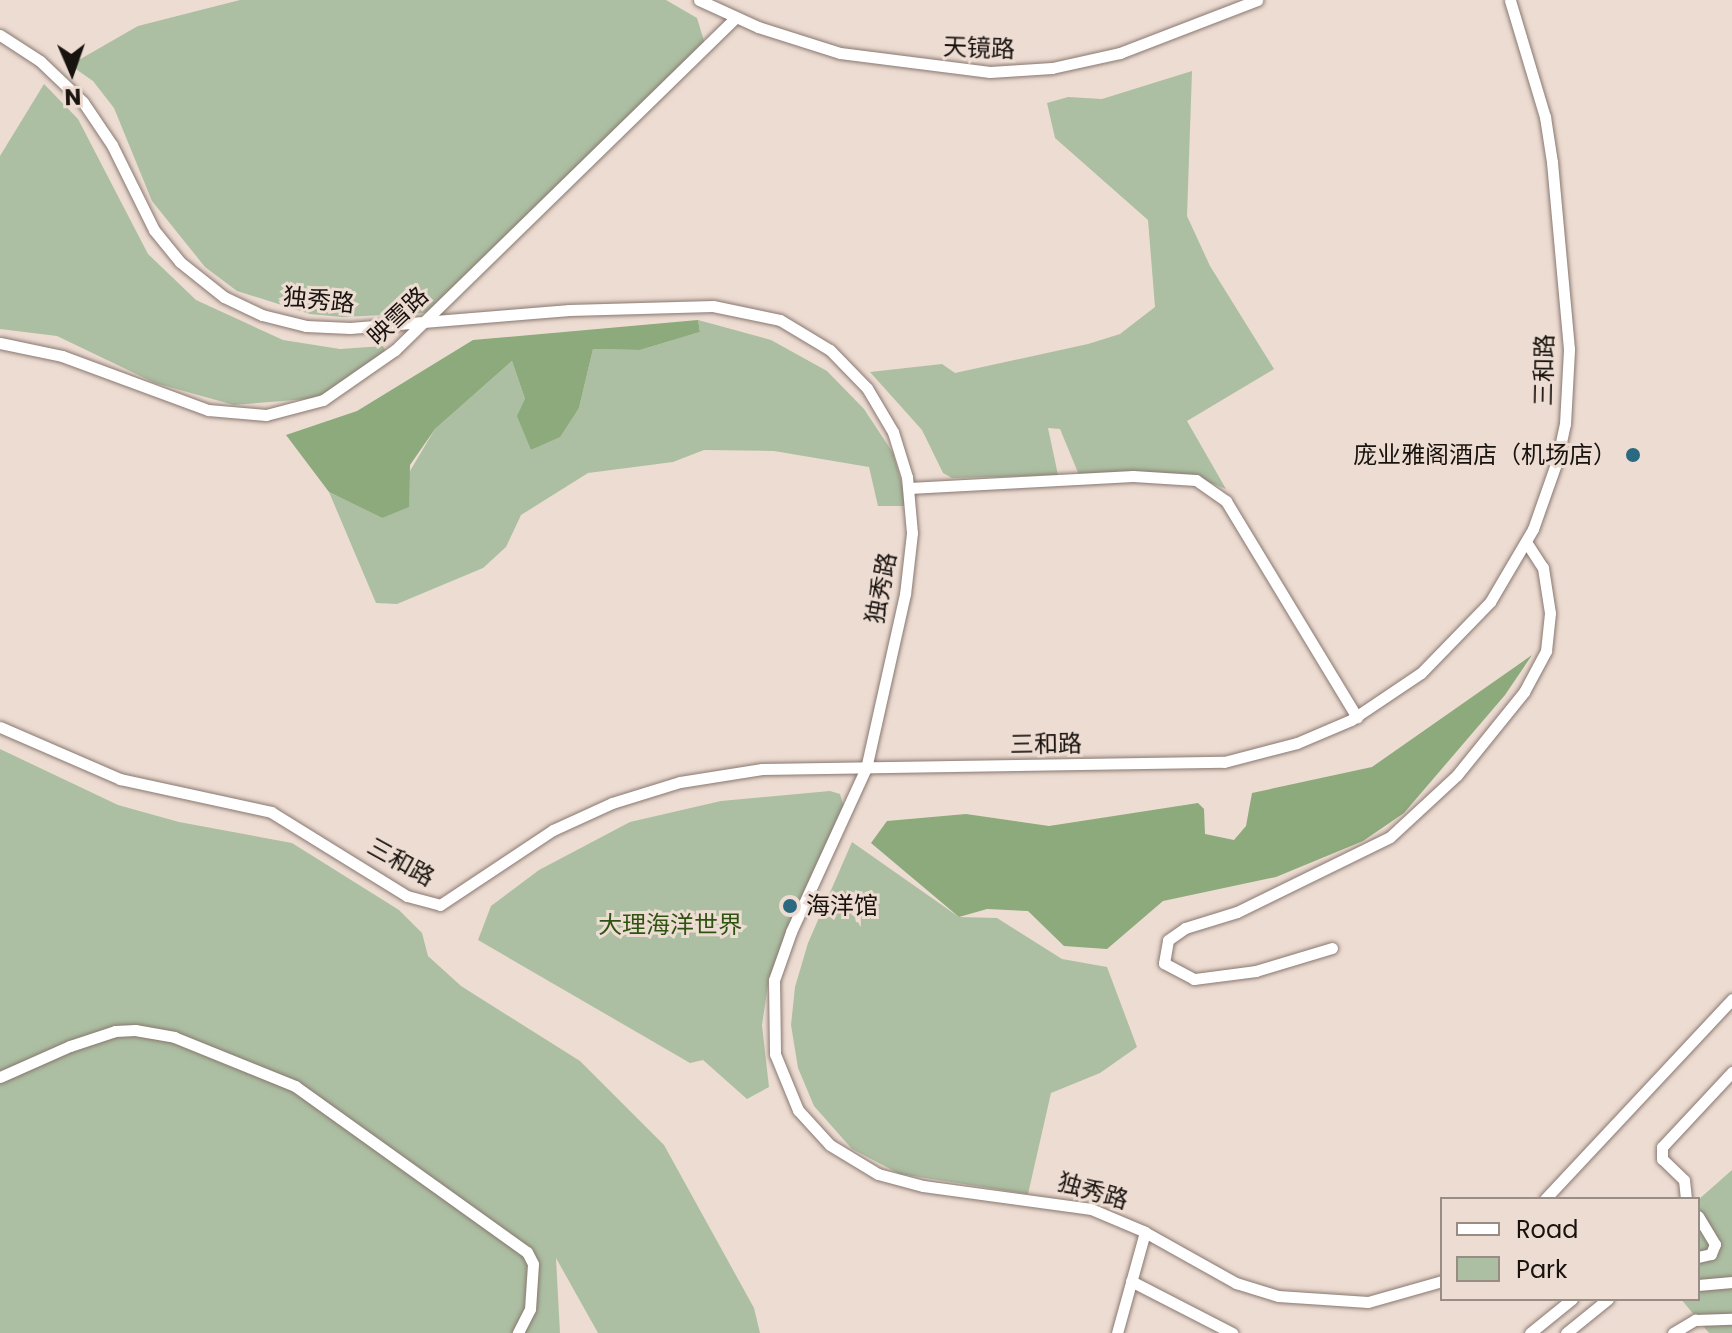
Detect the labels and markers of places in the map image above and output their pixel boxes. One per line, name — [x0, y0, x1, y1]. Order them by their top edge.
place label: 庞业雅阁酒店（机场店） — [1353, 441, 1617, 469]
marker: 庞业雅阁酒店（机场店） — [1624, 446, 1642, 464]
place label: 海洋馆 — [806, 892, 878, 920]
marker: 海洋馆 — [781, 897, 799, 915]

